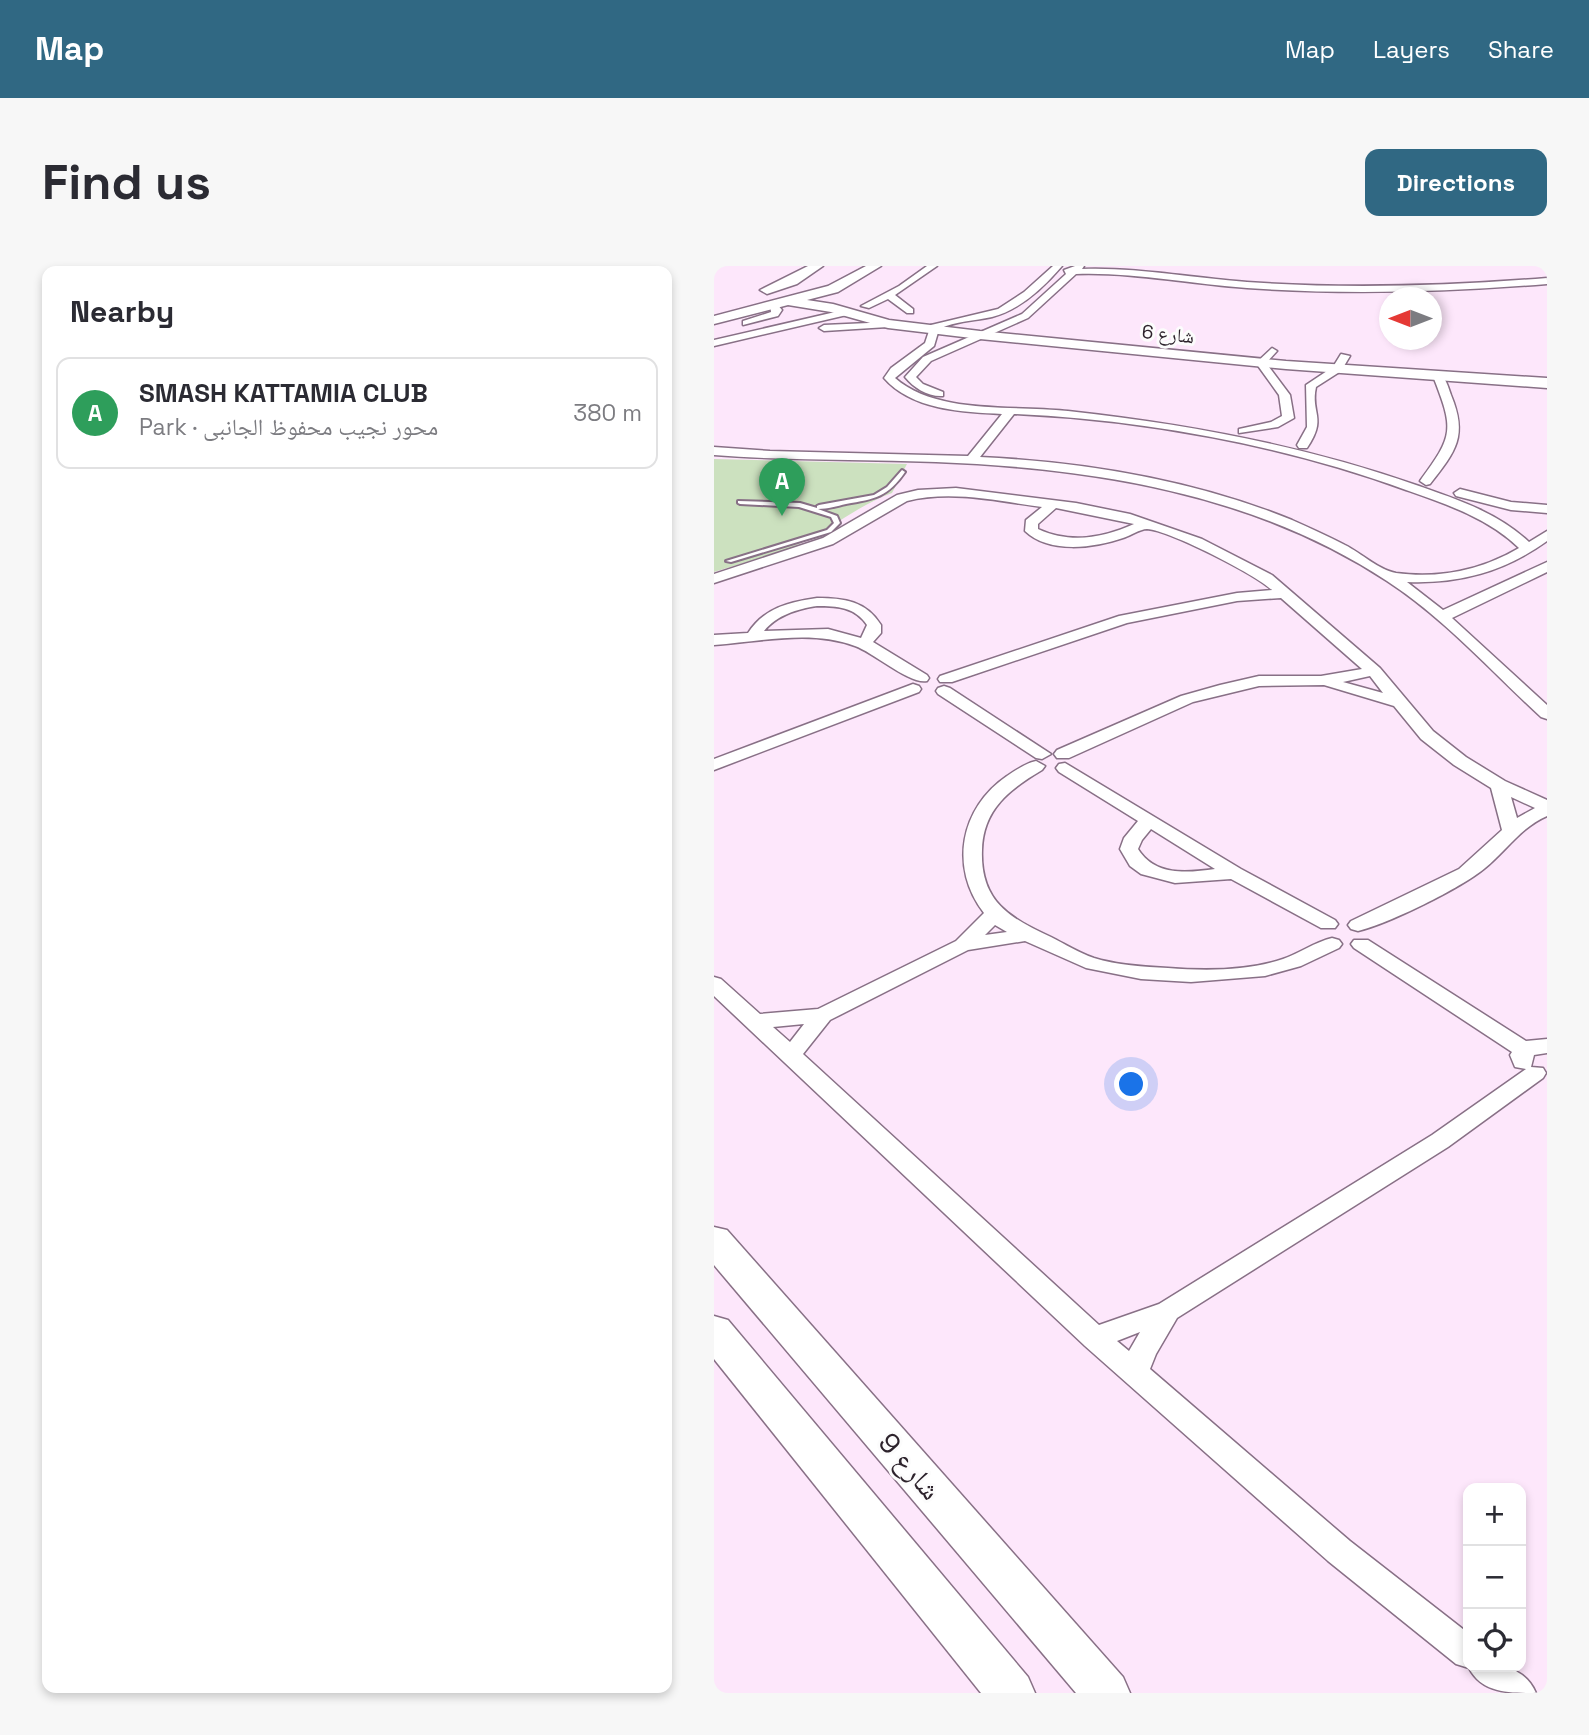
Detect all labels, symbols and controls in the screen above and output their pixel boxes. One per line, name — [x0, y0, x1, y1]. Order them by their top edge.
text: Map — [35, 28, 104, 70]
text: Map — [1285, 34, 1335, 65]
text: Layers — [1373, 34, 1450, 65]
text: Share — [1488, 34, 1554, 65]
button: Directions — [1365, 149, 1547, 216]
text: Find us — [42, 151, 211, 213]
north arrow — [1379, 287, 1442, 350]
text: Nearby — [70, 292, 174, 331]
street label: شارع 6 — [1141, 319, 1195, 349]
text: SMASH KATTAMIA CLUB — [139, 376, 428, 410]
text: A — [88, 398, 102, 428]
text: 380 m — [573, 398, 642, 428]
text: Park · محور نجيب محفوظ الجانبى — [139, 412, 438, 442]
pin: A — [759, 458, 805, 516]
your location — [1114, 1067, 1148, 1101]
street label: شارع 9 — [871, 1425, 949, 1507]
map controls — [1463, 1483, 1526, 1672]
button: + — [1463, 1483, 1526, 1546]
button: − — [1463, 1546, 1526, 1609]
button: locate — [1463, 1609, 1526, 1672]

